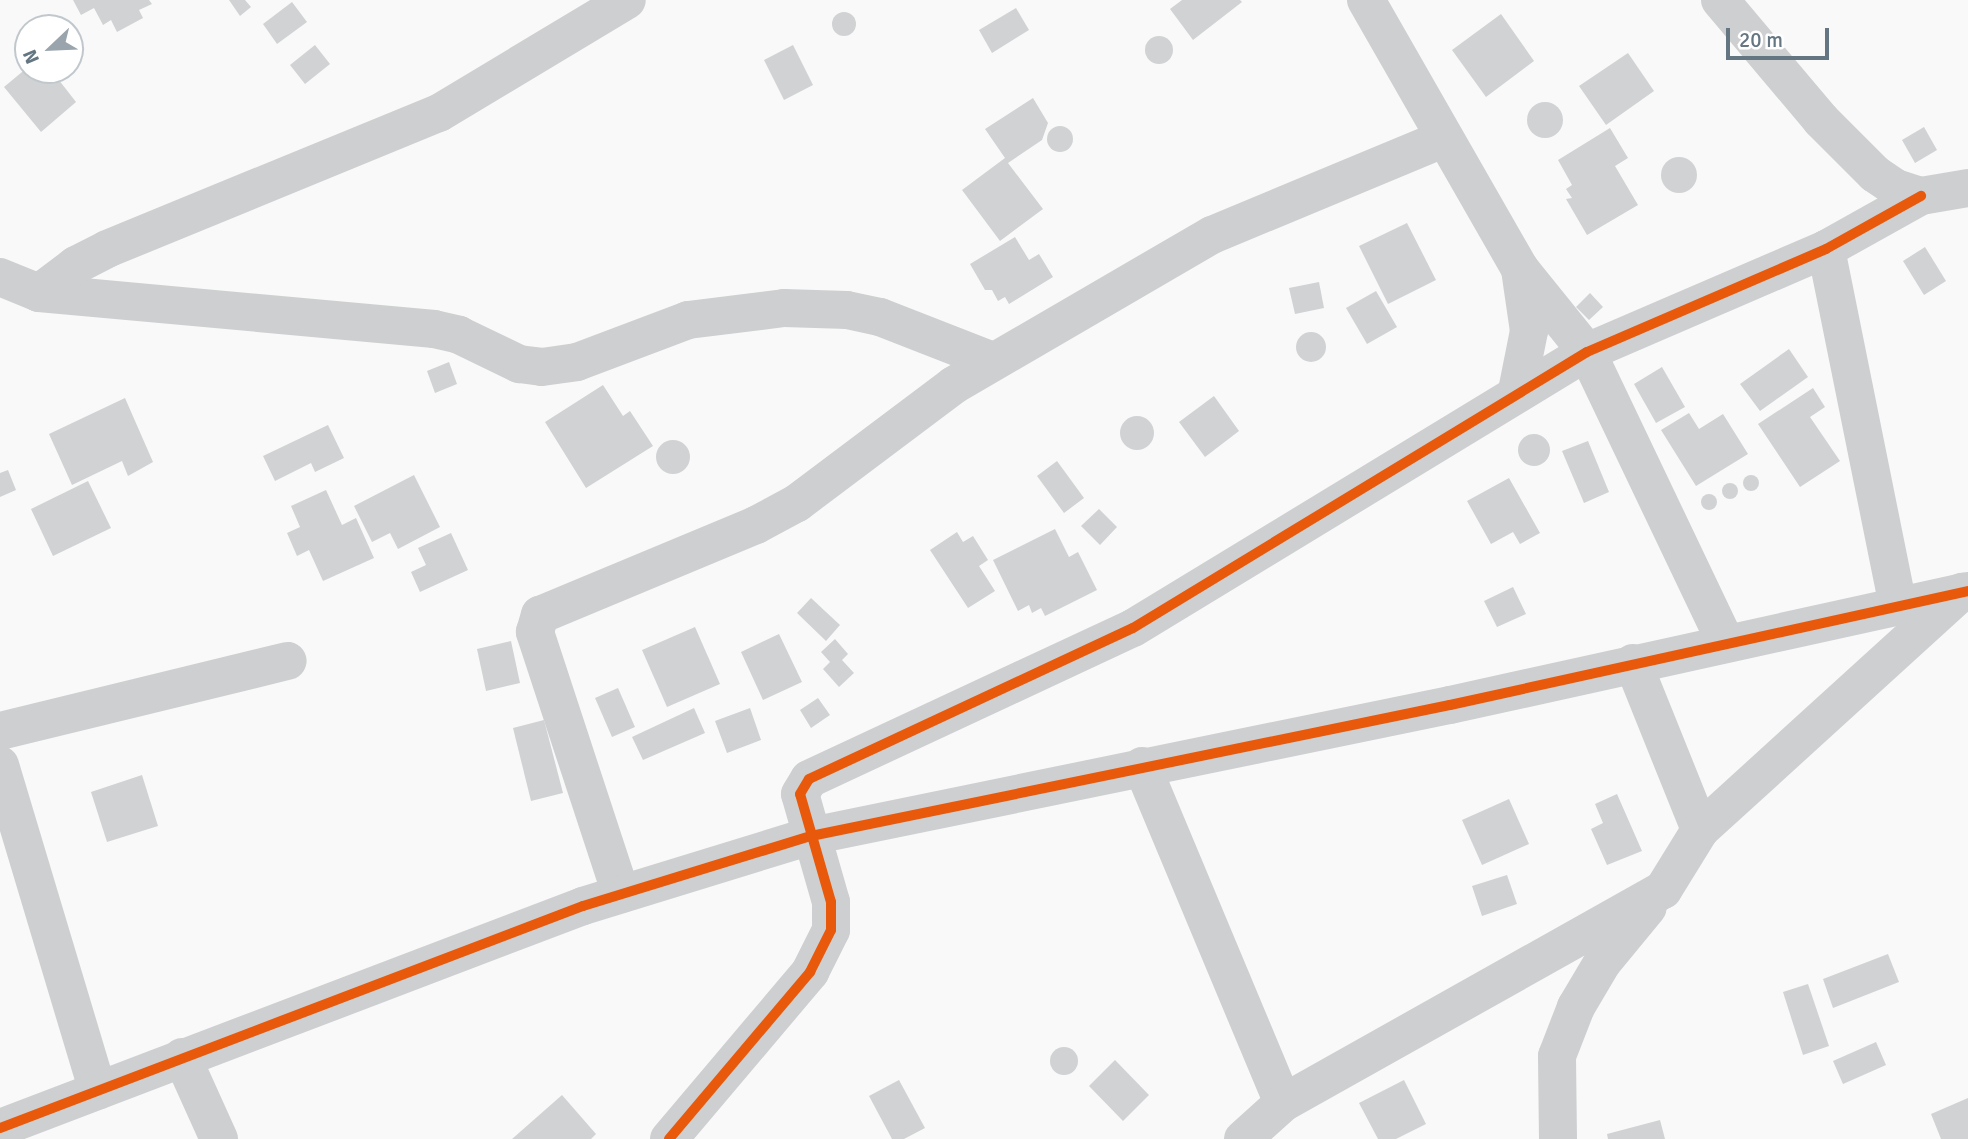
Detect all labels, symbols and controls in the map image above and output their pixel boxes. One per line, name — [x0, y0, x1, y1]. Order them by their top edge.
north arrow — [14, 14, 84, 84]
scale bar — [1730, 14, 1833, 58]
text: 20 m — [1739, 27, 1783, 53]
text: N — [18, 46, 45, 67]

